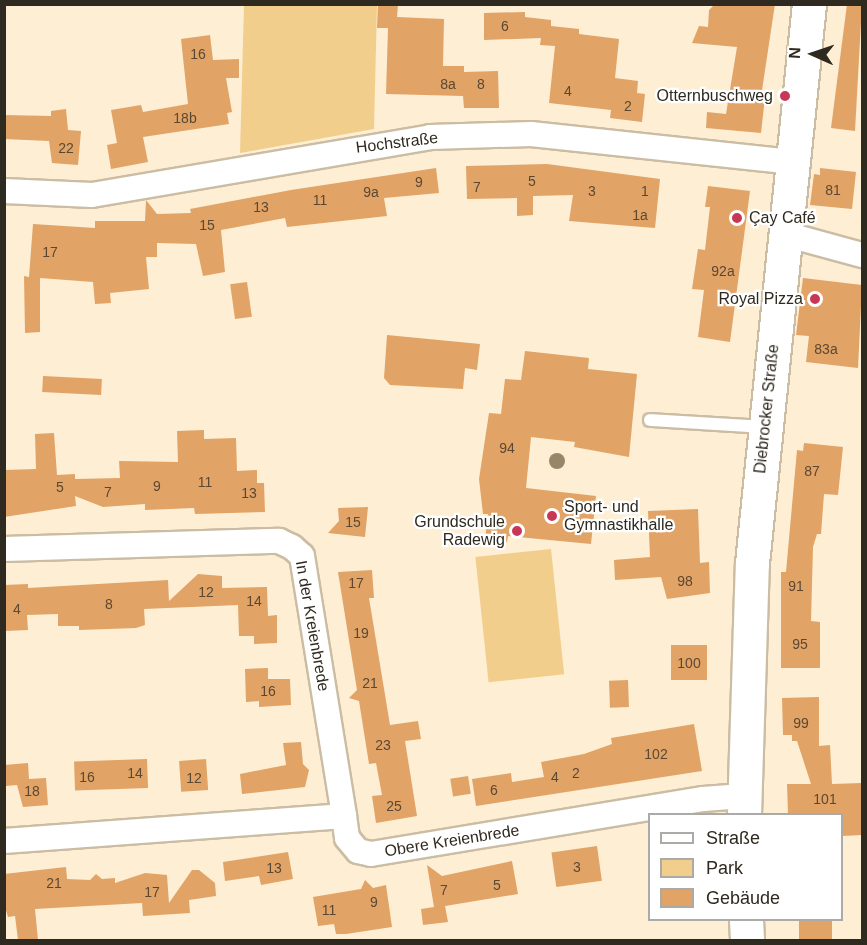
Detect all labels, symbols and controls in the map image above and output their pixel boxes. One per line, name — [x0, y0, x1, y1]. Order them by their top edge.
house number: 6 — [501, 18, 509, 34]
north arrow — [783, 24, 843, 84]
house number: 16 — [190, 46, 206, 62]
text: N — [786, 47, 803, 59]
house number: 8a — [440, 76, 456, 92]
house number: 8 — [477, 76, 485, 92]
house number: 4 — [564, 83, 572, 99]
place label: Otternbuschweg — [656, 86, 773, 106]
marker: Otternbuschweg — [778, 89, 792, 103]
house number: 2 — [624, 98, 632, 114]
house number: 18b — [173, 110, 197, 126]
street label: Hochstraße — [355, 128, 439, 158]
house number: 22 — [58, 140, 74, 156]
house number: 5 — [528, 173, 536, 189]
house number: 9 — [415, 174, 423, 190]
house number: 7 — [473, 179, 481, 195]
house number: 81 — [825, 182, 841, 198]
house number: 3 — [588, 183, 596, 199]
house number: 1 — [641, 183, 649, 199]
house number: 9a — [363, 184, 379, 200]
house number: 11 — [313, 192, 327, 208]
house number: 13 — [253, 199, 269, 215]
house number: 1a — [632, 207, 648, 223]
place label: Çay Café — [749, 208, 816, 228]
marker: Çay Café — [730, 211, 744, 225]
house number: 15 — [199, 217, 215, 233]
house number: 17 — [42, 244, 58, 260]
house number: 92a — [711, 263, 735, 279]
place label: Royal Pizza — [719, 289, 803, 309]
marker: Royal Pizza — [808, 292, 822, 306]
house number: 83a — [814, 341, 838, 357]
street label: Diebrocker Straße — [751, 343, 783, 475]
house number: 94 — [499, 440, 515, 456]
house number: 87 — [804, 463, 820, 479]
house number: 11 — [198, 474, 212, 490]
house number: 9 — [153, 478, 161, 494]
house number: 5 — [56, 479, 64, 495]
house number: 7 — [104, 484, 112, 500]
house number: 13 — [241, 485, 257, 501]
place label: Sport- und Gymnastikhalle — [564, 497, 673, 535]
marker: Sport- und Gymnastikhalle — [545, 509, 559, 523]
place label: Grundschule Radewig — [414, 512, 505, 550]
house number: 15 — [345, 514, 361, 530]
marker: Grundschule Radewig — [510, 524, 524, 538]
street label: In der Kreienbrede — [291, 559, 333, 693]
house number: 98 — [677, 573, 693, 589]
house number: 17 — [348, 575, 364, 591]
house number: 91 — [788, 578, 804, 594]
house number: 12 — [198, 584, 214, 600]
house number: 14 — [246, 593, 262, 609]
house number: 8 — [105, 596, 113, 612]
house number: 4 — [13, 601, 21, 617]
house number: 19 — [353, 625, 369, 641]
house number: 95 — [792, 636, 808, 652]
house number: 100 — [677, 655, 701, 671]
house number: 21 — [362, 675, 378, 691]
house number: 16 — [260, 683, 276, 699]
house number: 99 — [793, 715, 809, 731]
house number: 23 — [375, 737, 391, 753]
house number: 102 — [644, 746, 668, 762]
house number: 14 — [127, 765, 143, 781]
house number: 2 — [572, 765, 580, 781]
house number: 16 — [79, 769, 95, 785]
house number: 4 — [551, 769, 559, 785]
house number: 12 — [186, 770, 202, 786]
house number: 6 — [490, 782, 498, 798]
house number: 18 — [24, 783, 40, 799]
house number: 101 — [813, 791, 837, 807]
house number: 25 — [386, 798, 402, 814]
legend — [648, 813, 843, 921]
street label: Obere Kreienbrede — [383, 821, 521, 861]
text: Straße — [706, 828, 760, 848]
text: Park — [706, 858, 743, 878]
house number: 3 — [573, 859, 581, 875]
house number: 13 — [266, 860, 282, 876]
house number: 21 — [46, 875, 62, 891]
house number: 5 — [493, 877, 501, 893]
house number: 7 — [440, 882, 448, 898]
house number: 17 — [144, 884, 160, 900]
text: Gebäude — [706, 888, 780, 908]
house number: 9 — [370, 894, 378, 910]
house number: 11 — [322, 902, 336, 918]

